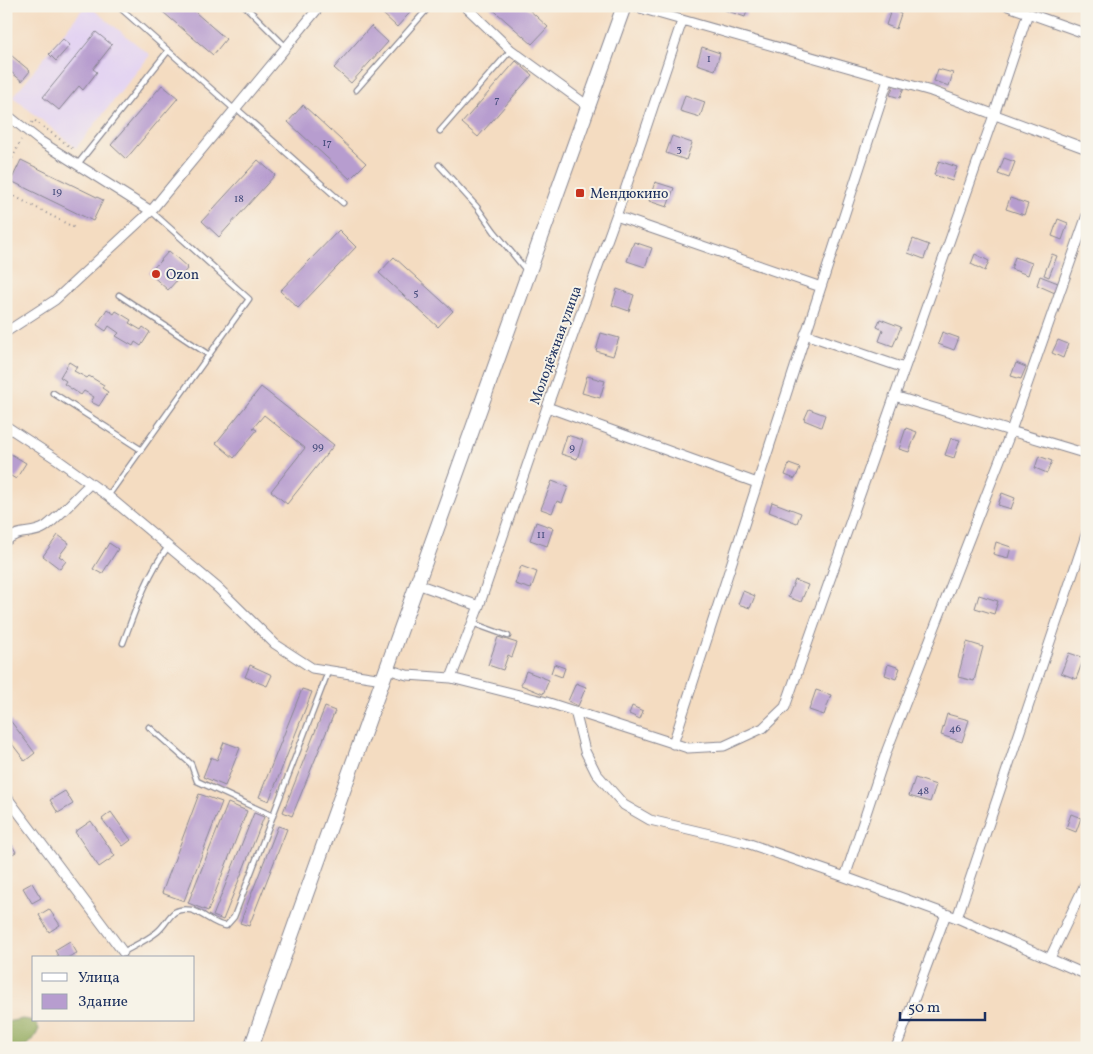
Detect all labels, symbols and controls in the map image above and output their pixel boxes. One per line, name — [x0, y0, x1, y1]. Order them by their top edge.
house number: 1 — [707, 52, 711, 67]
house number: 7 — [494, 93, 500, 108]
house number: 17 — [322, 136, 332, 151]
house number: 3 — [676, 142, 682, 157]
house number: 19 — [52, 185, 62, 200]
place label: Мендюкино — [590, 185, 668, 204]
marker: Мендюкино — [574, 187, 586, 199]
house number: 18 — [234, 192, 244, 207]
place label: Ozon — [166, 266, 199, 285]
marker: Ozon — [150, 268, 162, 280]
street label: Молодёжная улица — [526, 283, 587, 408]
house number: 5 — [413, 286, 419, 301]
house number: 99 — [312, 440, 324, 455]
house number: 9 — [569, 441, 575, 456]
house number: 11 — [537, 528, 545, 543]
house number: 46 — [949, 722, 961, 737]
house number: 48 — [917, 784, 929, 799]
legend — [32, 956, 195, 1022]
text: Улица — [78, 968, 120, 989]
scale bar — [900, 989, 986, 1021]
text: Здание — [78, 992, 128, 1013]
text: 50 m — [908, 998, 940, 1019]

